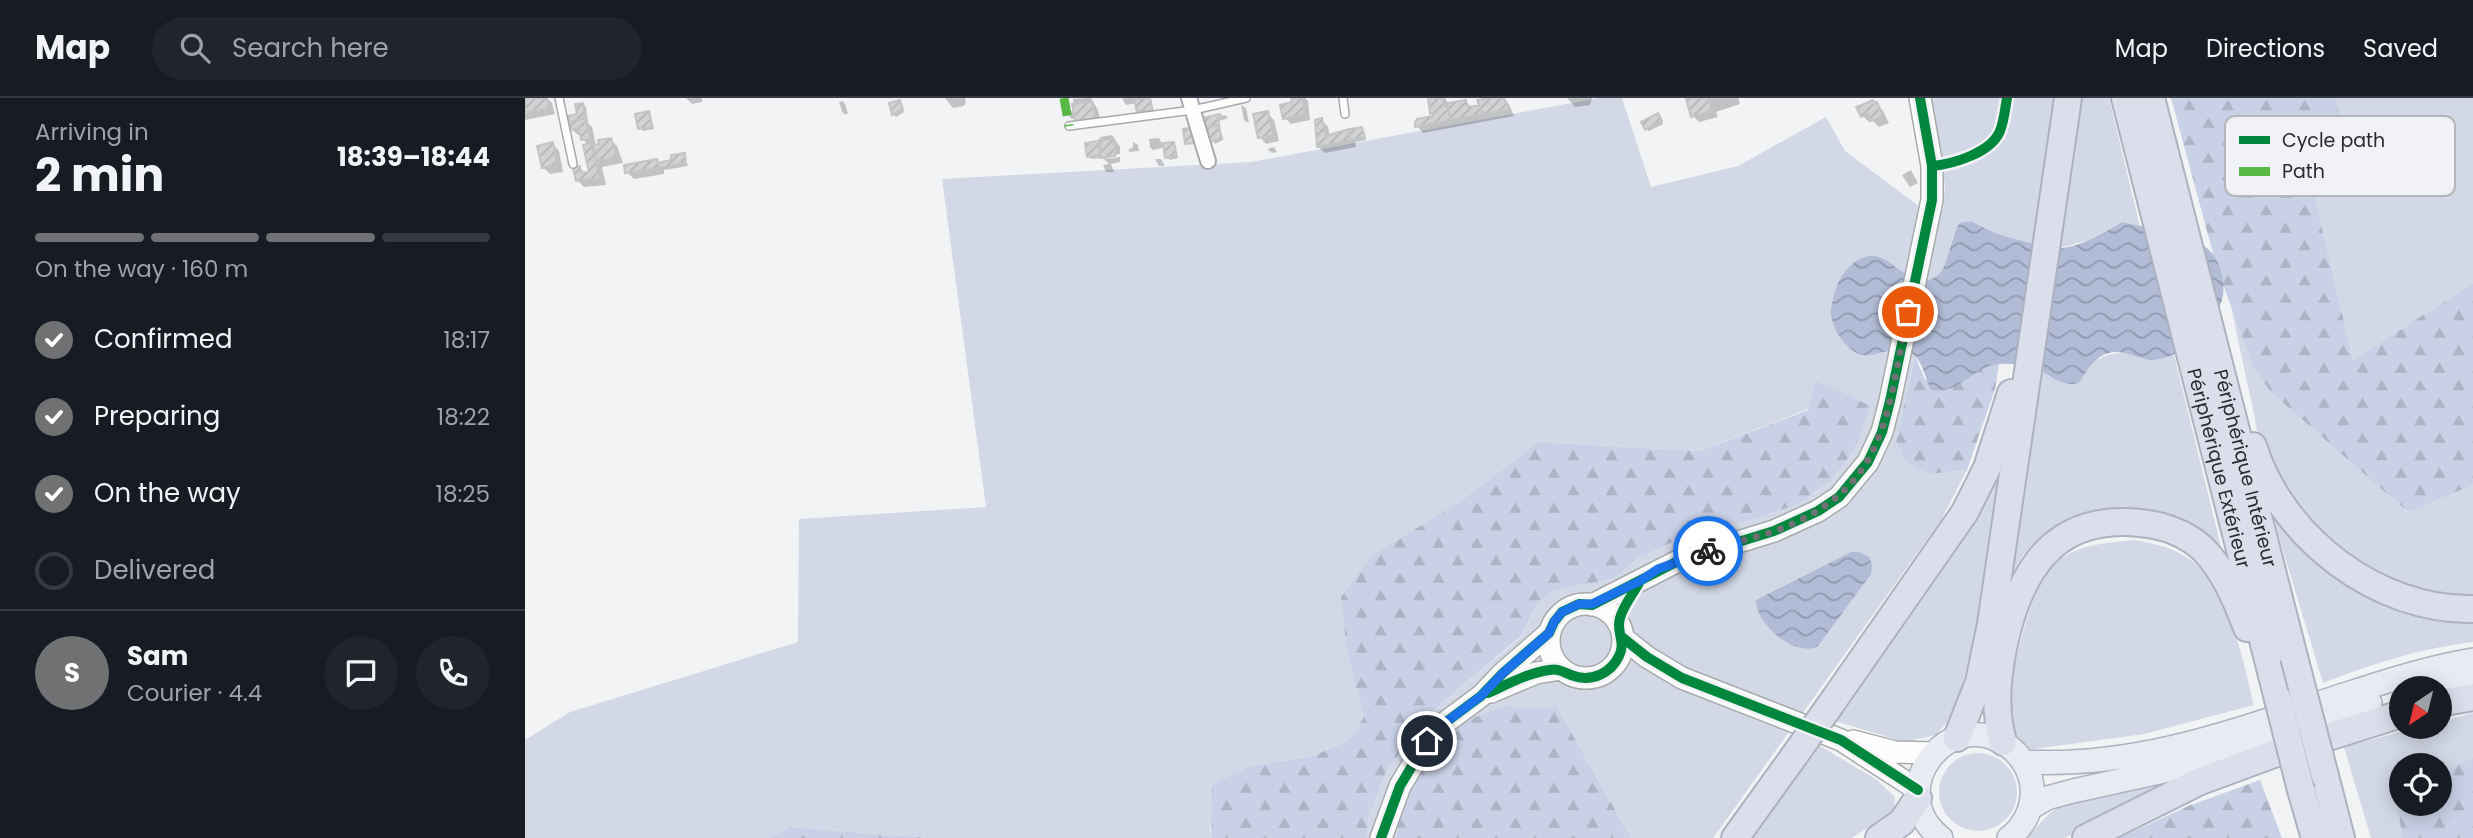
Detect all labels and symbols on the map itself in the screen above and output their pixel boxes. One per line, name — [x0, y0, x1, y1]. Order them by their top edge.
legend — [2225, 116, 2455, 196]
text: Cycle path — [2282, 127, 2385, 154]
text: Path — [2282, 158, 2325, 185]
pin — [1878, 282, 1938, 342]
street label: Périphérique Extérieur — [2180, 365, 2257, 571]
street label: Périphérique Intérieur — [2207, 366, 2283, 570]
courier — [1673, 516, 1743, 586]
north arrow — [2389, 676, 2452, 738]
pin — [1397, 711, 1457, 771]

